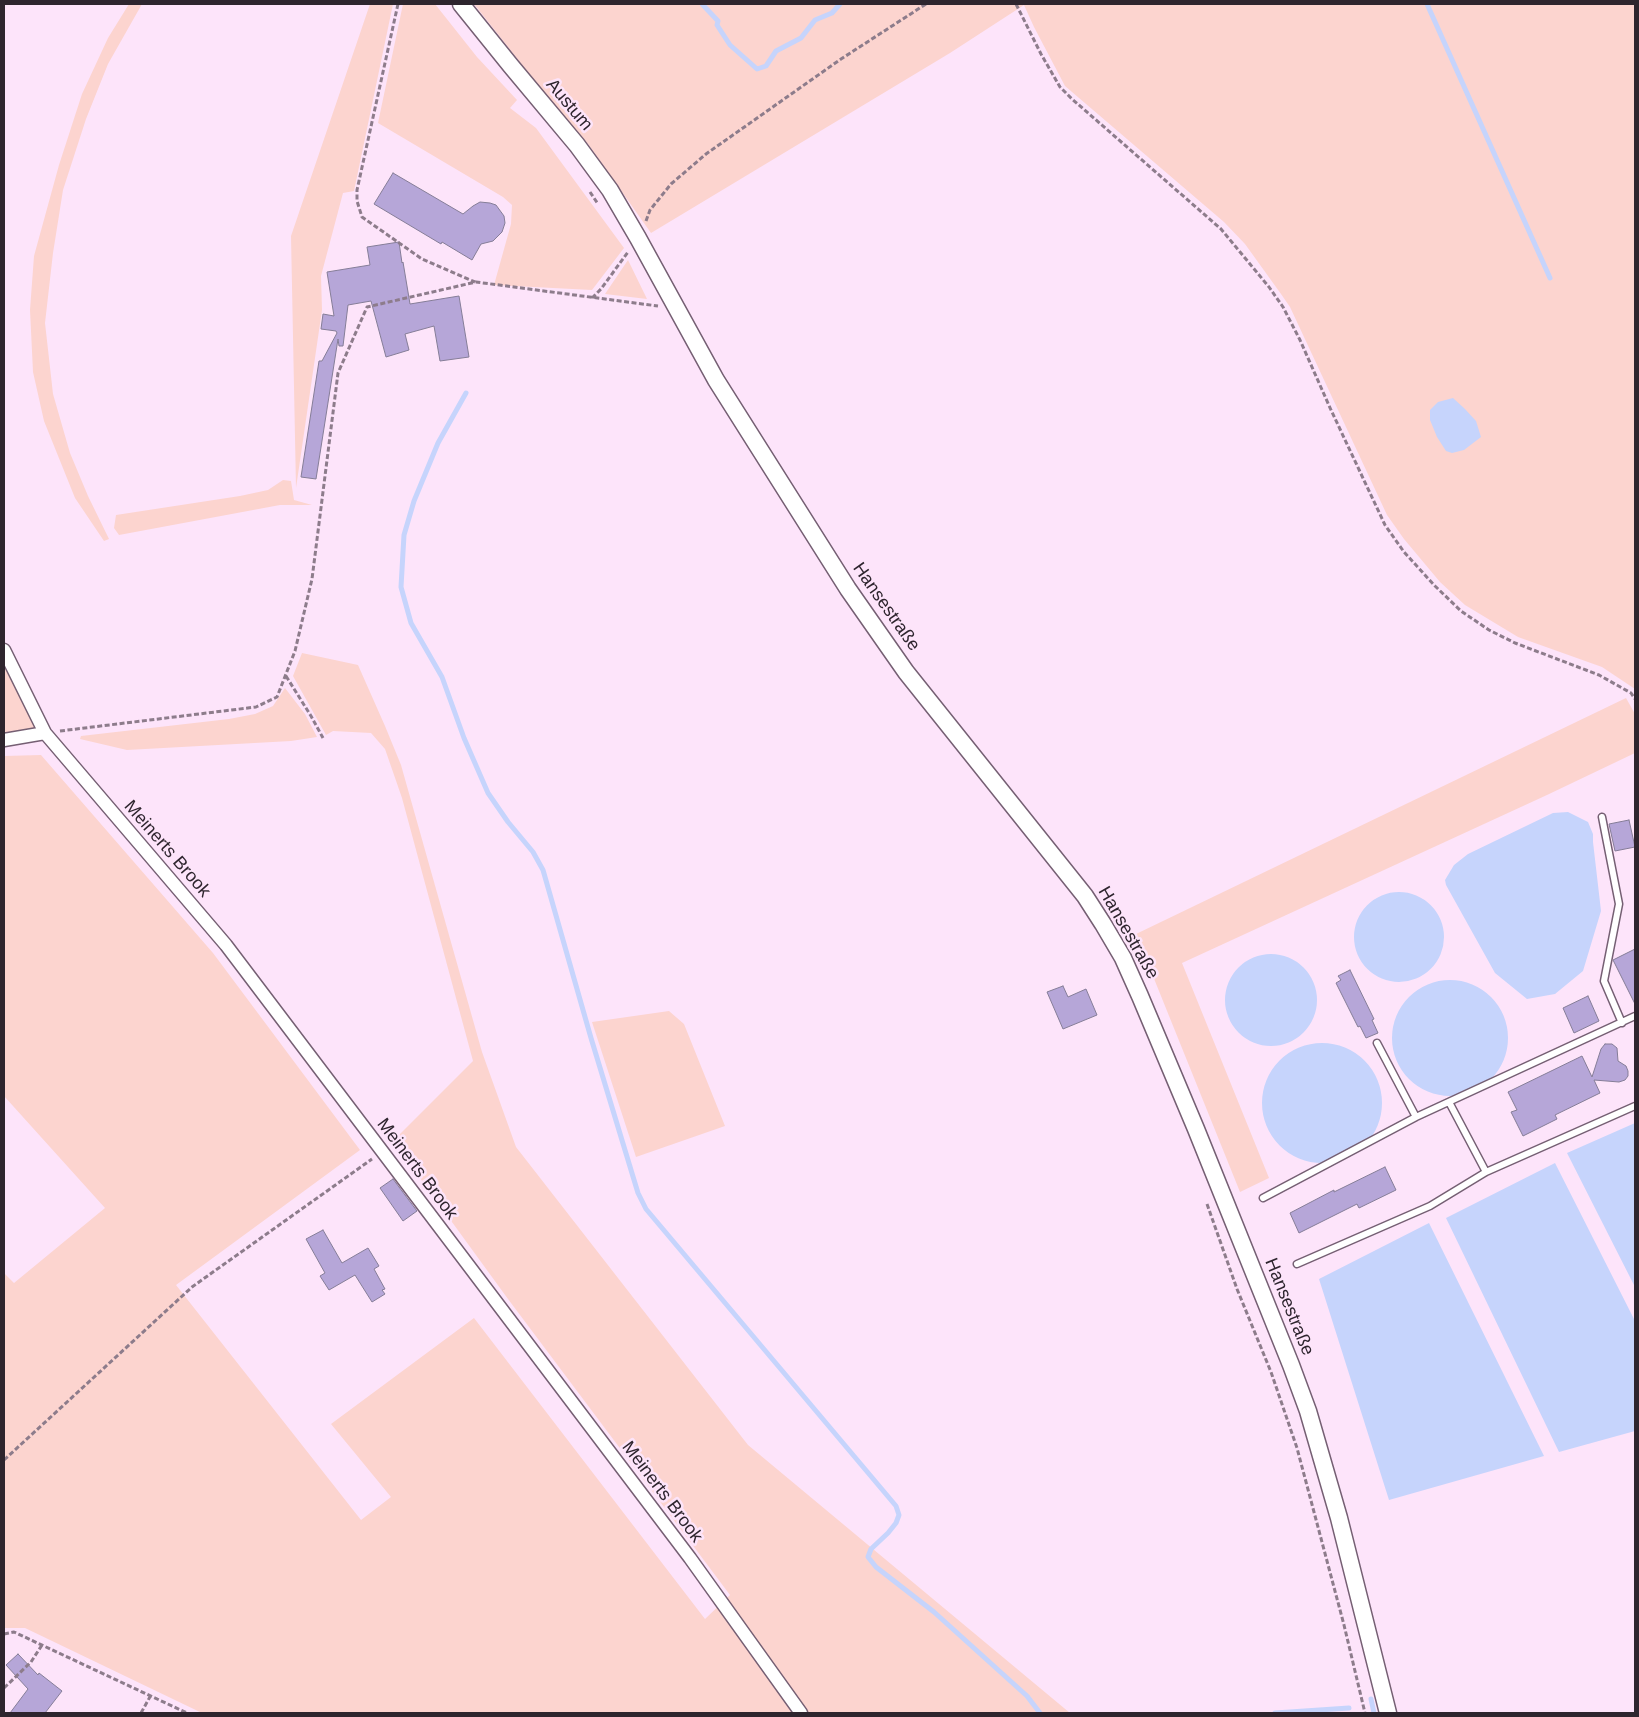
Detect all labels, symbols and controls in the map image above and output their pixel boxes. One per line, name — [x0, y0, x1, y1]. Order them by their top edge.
street label: Austum — [541, 75, 597, 135]
street label: Hansestraße — [848, 559, 924, 655]
street label: Meinerts Brook — [119, 796, 215, 902]
street label: Hansestraße — [1093, 883, 1163, 983]
street label: Meinerts Brook — [372, 1114, 462, 1224]
street label: Hansestraße — [1260, 1255, 1318, 1359]
street label: Meinerts Brook — [617, 1437, 707, 1547]

